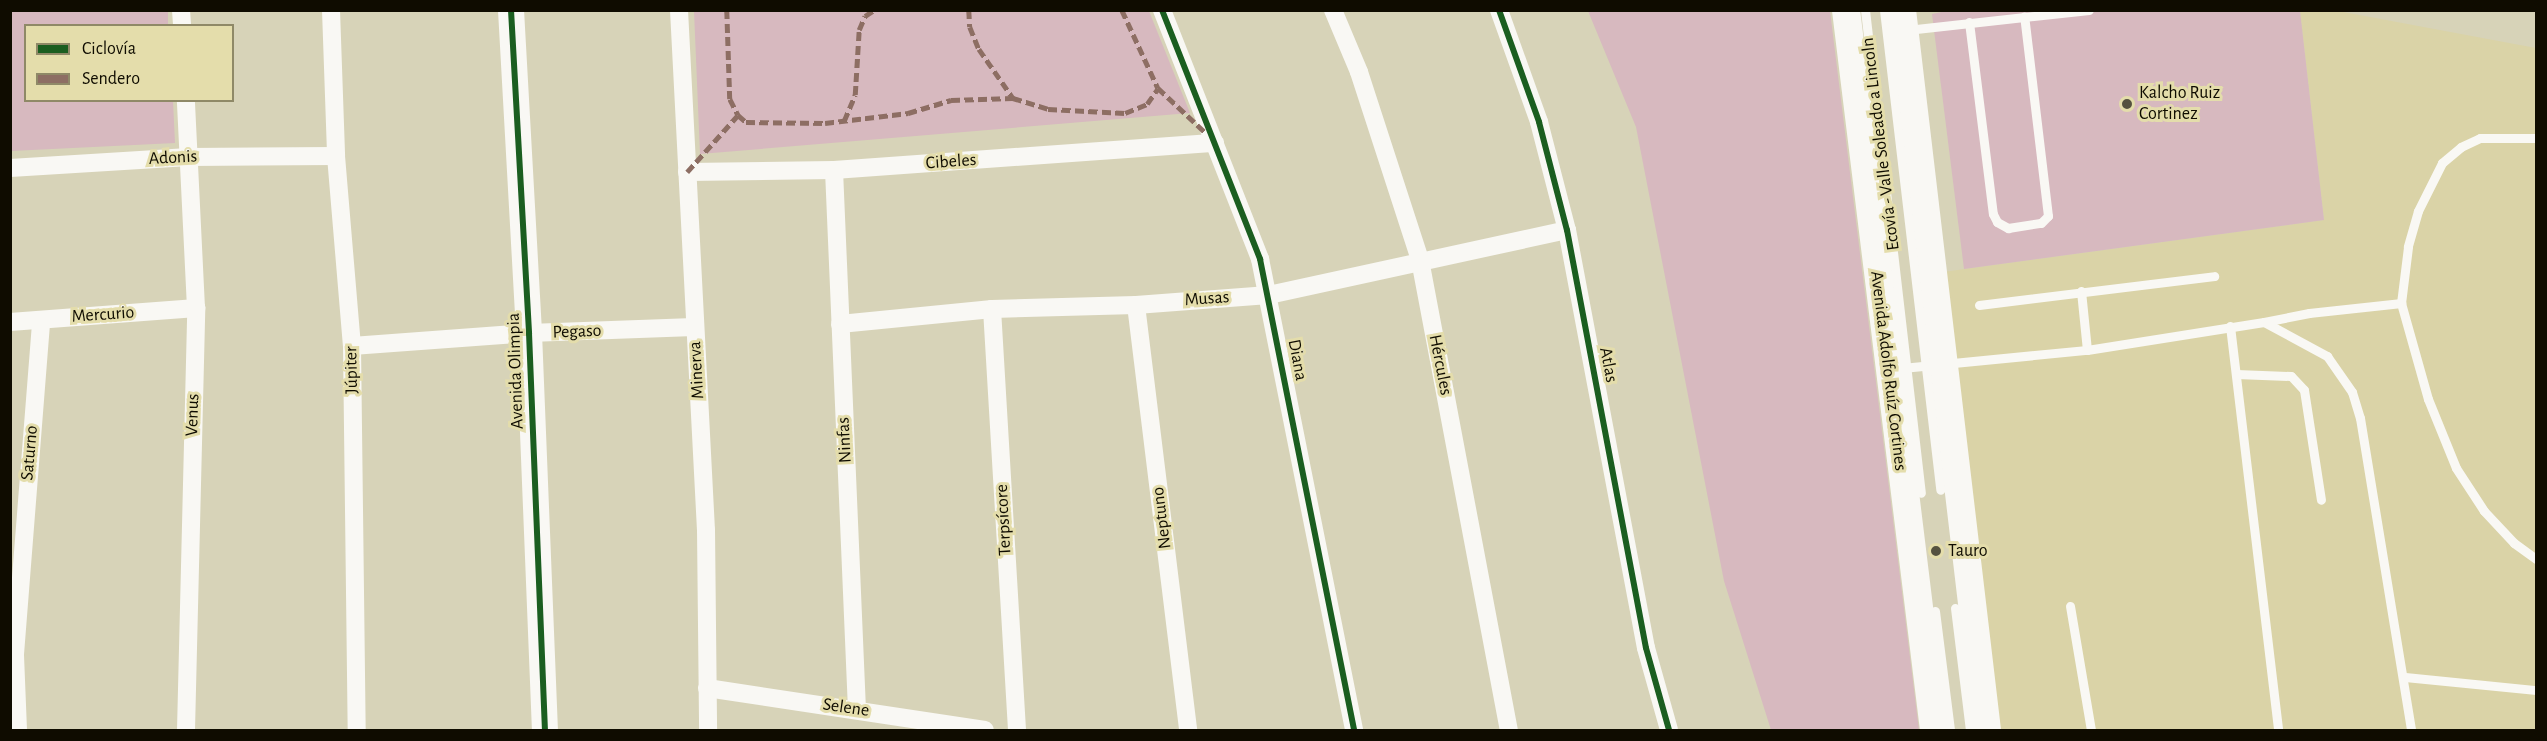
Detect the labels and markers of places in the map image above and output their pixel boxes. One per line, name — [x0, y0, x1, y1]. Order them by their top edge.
place label: Kalcho Ruiz Cortinez — [2139, 83, 2220, 125]
marker: Kalcho Ruiz Cortinez — [2120, 97, 2134, 111]
place label: Tauro — [1948, 540, 1988, 562]
marker: Tauro — [1929, 544, 1943, 558]

